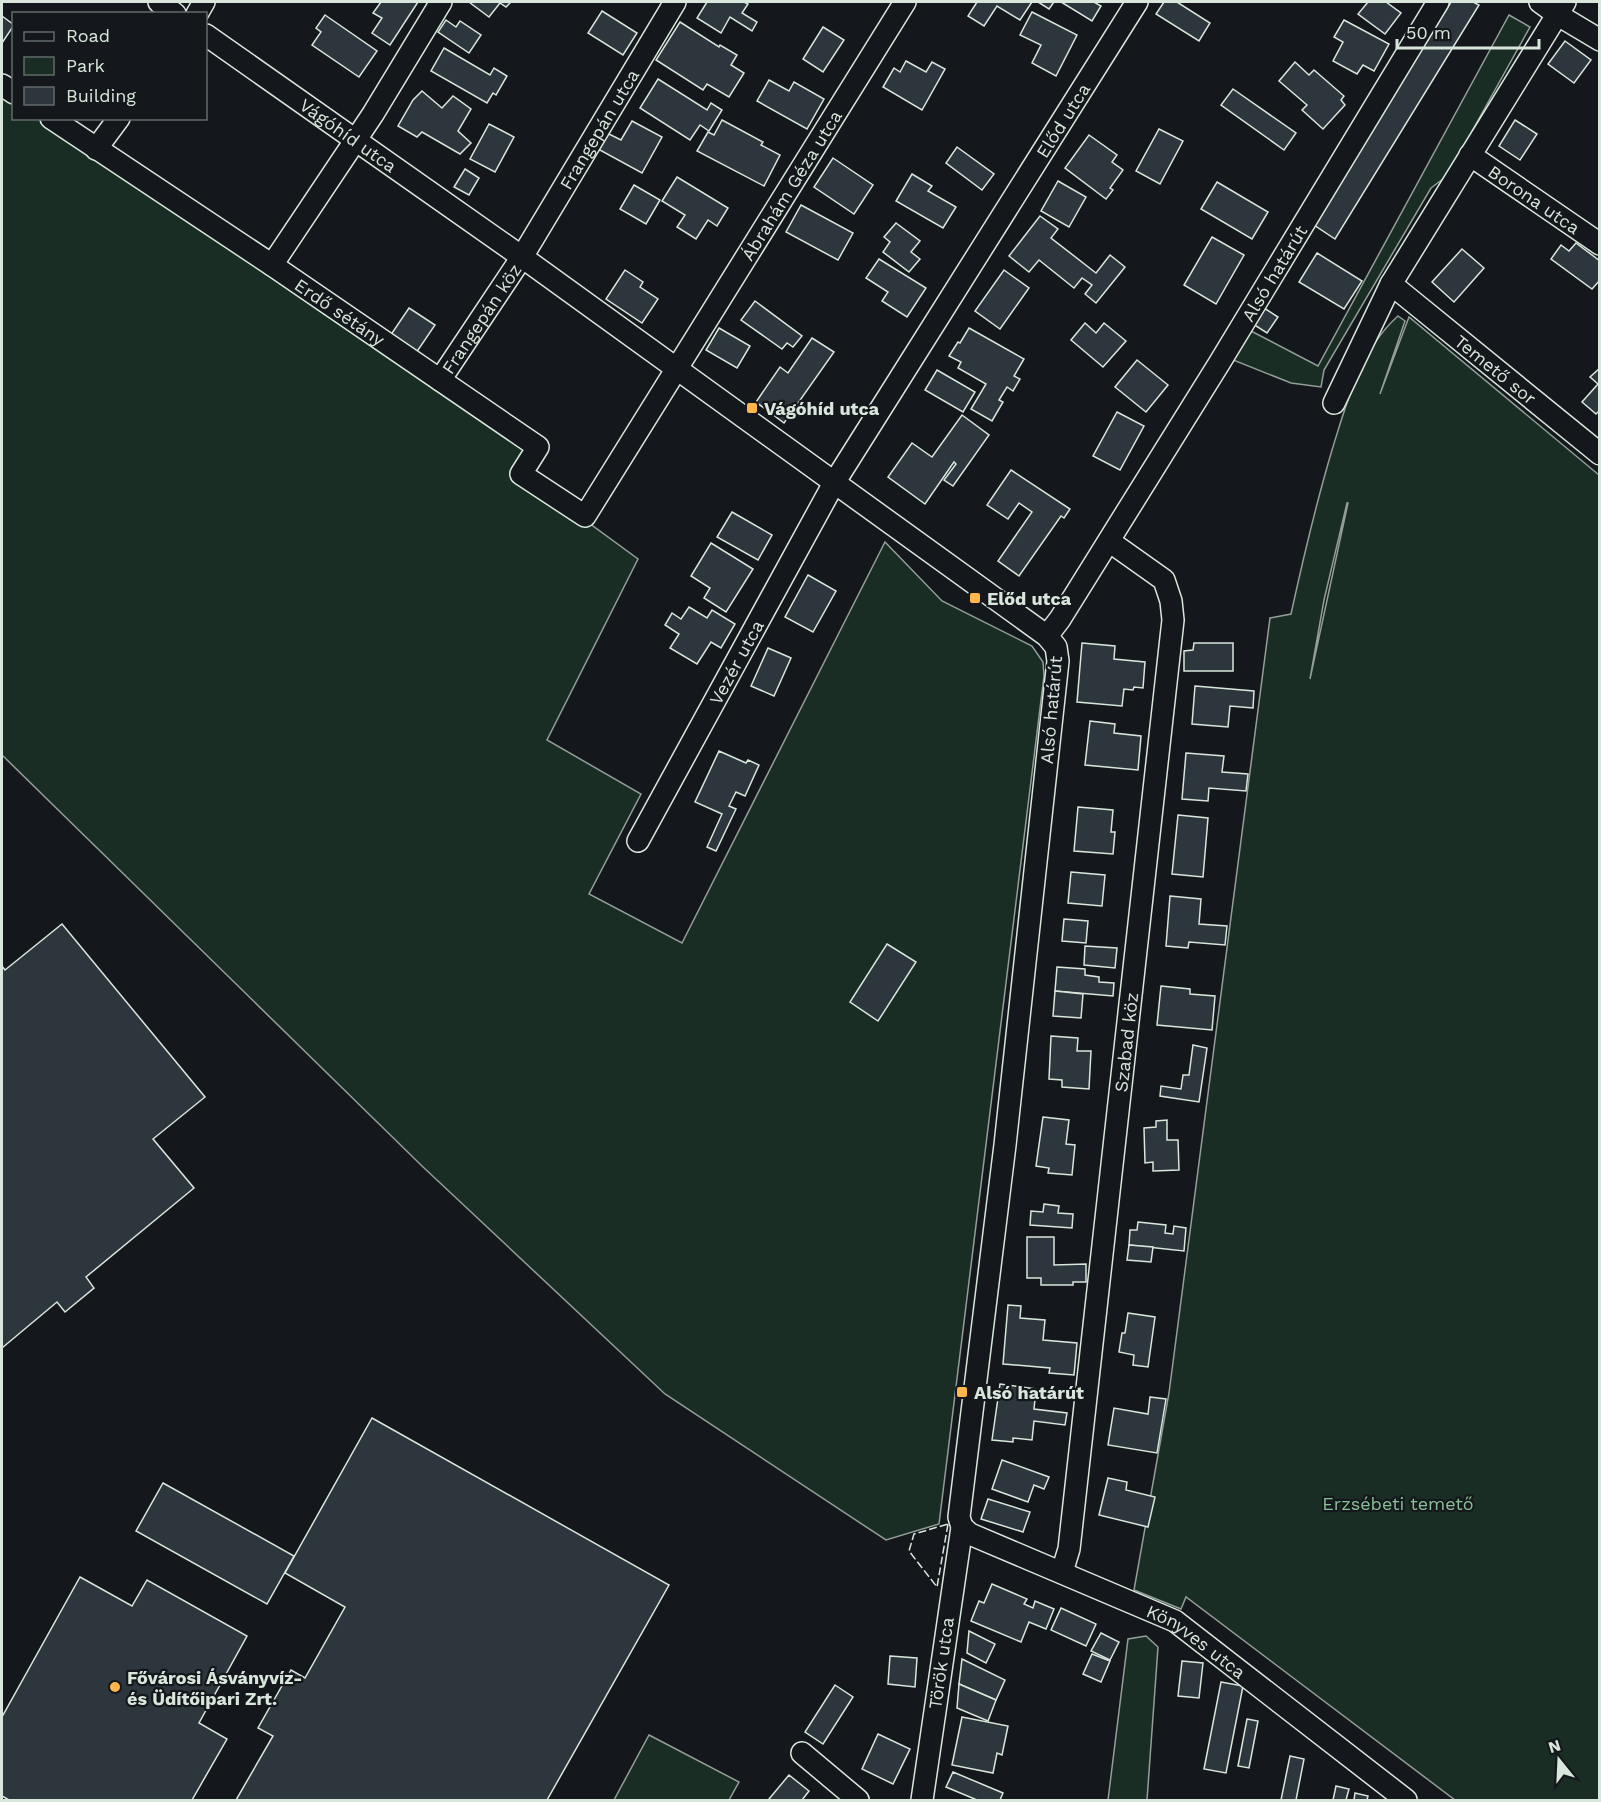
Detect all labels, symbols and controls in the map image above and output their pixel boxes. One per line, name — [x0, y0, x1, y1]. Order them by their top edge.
legend — [12, 12, 207, 120]
scale bar — [1397, 12, 1540, 50]
text: 50 m — [1406, 22, 1451, 43]
text: Road — [66, 25, 110, 46]
text: Park — [66, 55, 105, 76]
street label: Frangepán utca — [555, 65, 643, 193]
street label: Előd utca — [1031, 79, 1094, 161]
text: Building — [66, 85, 136, 106]
street label: Vágóhíd utca — [296, 94, 401, 176]
street label: Ábrahám Géza utca — [736, 106, 846, 264]
street label: Borona utca — [1484, 160, 1584, 238]
street label: Alsó határút — [1237, 221, 1311, 325]
street label: Frangepán köz — [437, 260, 525, 377]
street label: Erdő sétány — [291, 273, 390, 350]
street label: Temető sor — [1451, 330, 1541, 408]
place label: Vágóhíd utca — [764, 398, 880, 419]
marker: Vágóhíd utca — [745, 401, 759, 415]
place label: Előd utca — [987, 588, 1072, 609]
marker: Előd utca — [968, 591, 982, 605]
street label: Vezér utca — [704, 616, 768, 708]
street label: Alsó határút — [1036, 655, 1066, 765]
street label: Szabad köz — [1110, 991, 1142, 1093]
place label: Alsó határút — [974, 1382, 1084, 1403]
marker: Alsó határút — [955, 1385, 969, 1399]
park label: Erzsébeti temető — [1322, 1493, 1474, 1514]
street label: Könyves utca — [1144, 1600, 1250, 1683]
street label: Török utca — [924, 1616, 958, 1710]
place label: Fővárosi Ásványvíz- és Üdítőipari Zrt. — [127, 1667, 303, 1709]
marker: Fővárosi Ásványvíz- és Üdítőipari Zrt. — [108, 1680, 122, 1694]
north arrow — [1529, 1730, 1589, 1790]
text: N — [1546, 1735, 1563, 1757]

